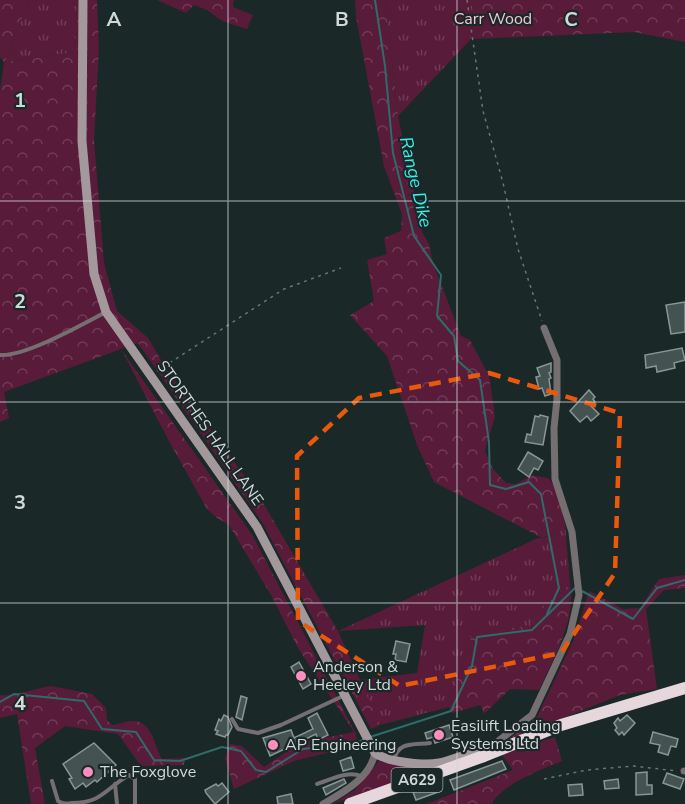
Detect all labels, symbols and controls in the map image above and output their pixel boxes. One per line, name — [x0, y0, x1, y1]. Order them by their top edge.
text: A — [107, 6, 122, 33]
text: B — [335, 6, 349, 33]
text: C — [564, 6, 578, 33]
park label: Carr Wood — [454, 8, 532, 30]
text: 1 — [14, 87, 26, 114]
water label: Range Dike — [394, 134, 438, 230]
text: 2 — [14, 288, 26, 315]
street label: STORTHES HALL LANE — [151, 356, 269, 510]
text: 3 — [14, 489, 26, 516]
place label: Anderson & Heeley Ltd — [313, 656, 398, 696]
marker: Anderson & Heeley Ltd — [294, 669, 308, 683]
text: 4 — [14, 690, 26, 717]
place label: Easilift Loading Systems Ltd — [451, 715, 561, 755]
marker: Easilift Loading Systems Ltd — [432, 728, 446, 742]
place label: AP Engineering — [285, 734, 396, 756]
marker: AP Engineering — [266, 738, 280, 752]
place label: The Foxglove — [100, 761, 196, 783]
marker: The Foxglove — [81, 765, 95, 779]
road number: A629 — [392, 768, 442, 792]

